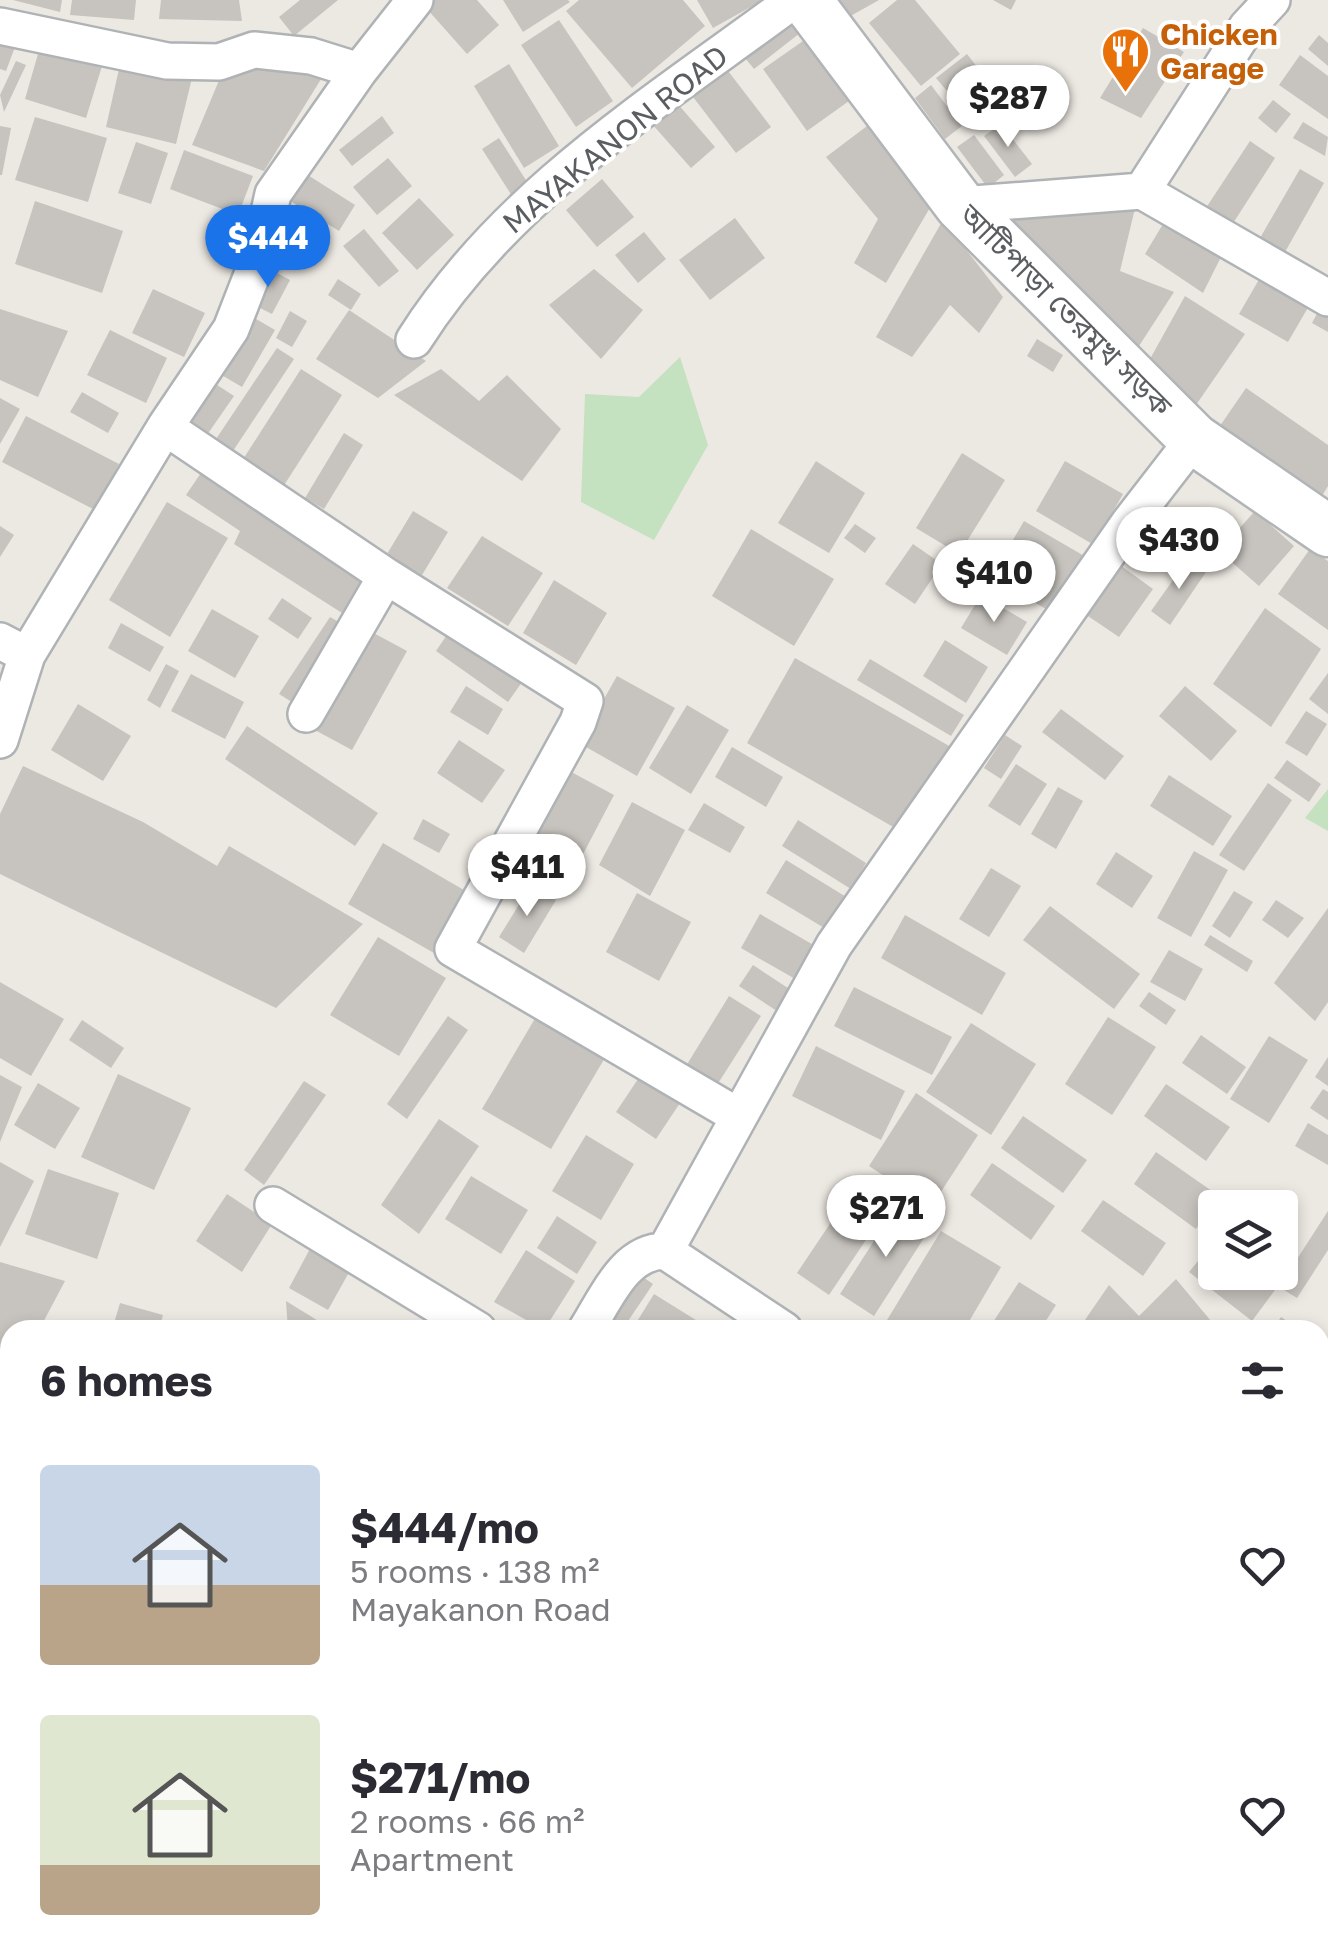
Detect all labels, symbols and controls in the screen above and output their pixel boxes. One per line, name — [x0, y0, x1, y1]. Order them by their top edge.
place label: Chicken Garage — [1160, 16, 1278, 86]
restaurant icon: Chicken Garage — [1099, 25, 1151, 93]
street label: MAYAKANON ROAD — [495, 37, 735, 241]
pin: $287 — [949, 65, 1067, 150]
text: $287 — [969, 78, 1047, 116]
street label: আটিপাড়া তেরমুখ সড়ক — [952, 196, 1180, 424]
pin: $444 — [209, 205, 327, 290]
text: $444 — [227, 218, 309, 256]
pin: $430 — [1120, 507, 1238, 592]
text: $430 — [1138, 520, 1220, 558]
pin: $410 — [935, 540, 1053, 625]
text: $410 — [955, 553, 1033, 591]
pin: $411 — [468, 834, 586, 919]
text: $411 — [490, 847, 564, 885]
pin: $271 — [827, 1175, 945, 1260]
text: $271 — [849, 1188, 923, 1226]
map controls — [1198, 1190, 1298, 1290]
button: layers — [1198, 1190, 1298, 1290]
icon: filters — [1235, 1353, 1290, 1408]
text: 6 homes — [40, 1355, 213, 1405]
text: $444/mo — [350, 1502, 539, 1552]
icon: home — [120, 1505, 240, 1625]
icon: heart — [1235, 1538, 1290, 1593]
text: 5 rooms · 138 m² — [350, 1552, 600, 1590]
text: Mayakanon Road — [350, 1590, 611, 1628]
text: $271/mo — [350, 1752, 530, 1802]
icon: home — [120, 1755, 240, 1875]
icon: heart — [1235, 1788, 1290, 1843]
text: 2 rooms · 66 m² — [350, 1802, 585, 1840]
text: Apartment — [350, 1840, 514, 1878]

